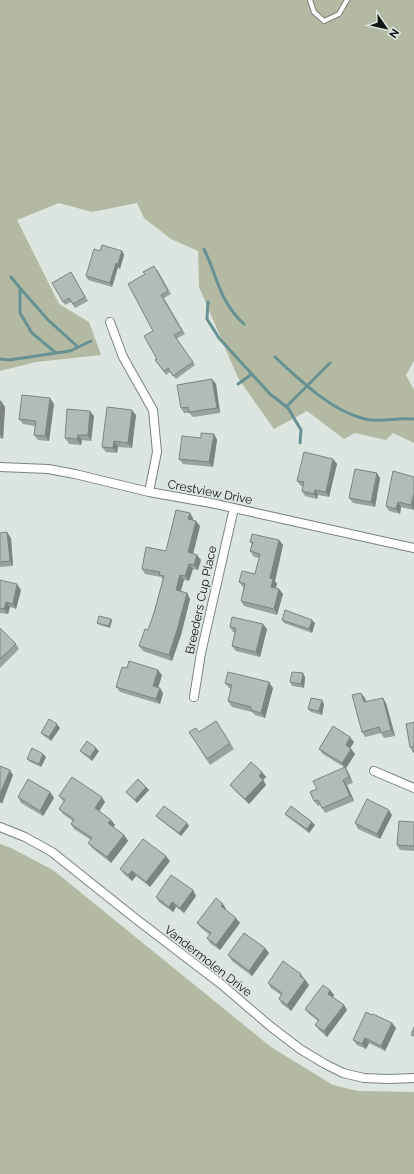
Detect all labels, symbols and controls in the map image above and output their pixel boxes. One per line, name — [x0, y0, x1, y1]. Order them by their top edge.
north arrow — [366, 8, 406, 48]
text: N — [386, 26, 402, 40]
street label: Crestview Drive — [166, 477, 254, 507]
street label: Breeders Cup Place — [183, 545, 219, 655]
street label: Vandermolen Drive — [162, 923, 254, 999]

